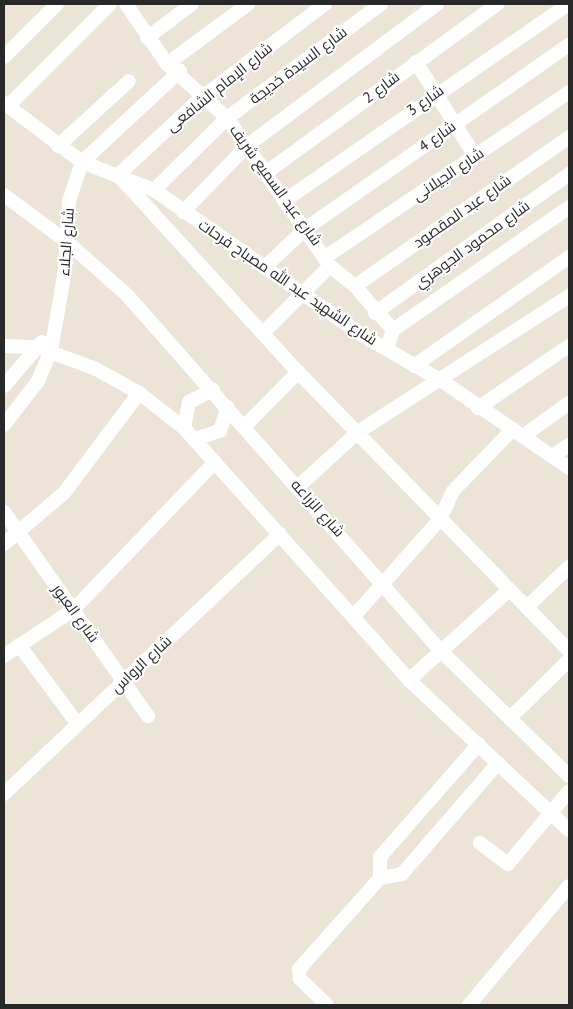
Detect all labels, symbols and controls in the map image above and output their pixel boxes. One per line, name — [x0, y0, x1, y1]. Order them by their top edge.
street label: شارع السيدة خديجة — [246, 22, 350, 108]
street label: شارع الإمام الشافعى — [162, 39, 276, 135]
street label: شارع 2 — [359, 67, 403, 107]
street label: شارع 3 — [403, 81, 447, 119]
street label: شارع 4 — [415, 117, 459, 155]
street label: شارع عبد السميع شريف — [226, 121, 326, 249]
street label: شارع الجيلانى — [409, 144, 487, 204]
street label: شارع عبد المقصود — [410, 171, 514, 251]
street label: شارع محمود الجوهري — [411, 196, 533, 292]
street label: شارع الجلاء — [55, 207, 77, 277]
street label: شارع الشهيد عبد الله مصباح فرحات — [195, 215, 381, 349]
street label: شارع الزراعه — [287, 476, 349, 540]
street label: شارع العبور — [49, 580, 103, 646]
street label: شارع الرواس — [107, 631, 175, 697]

